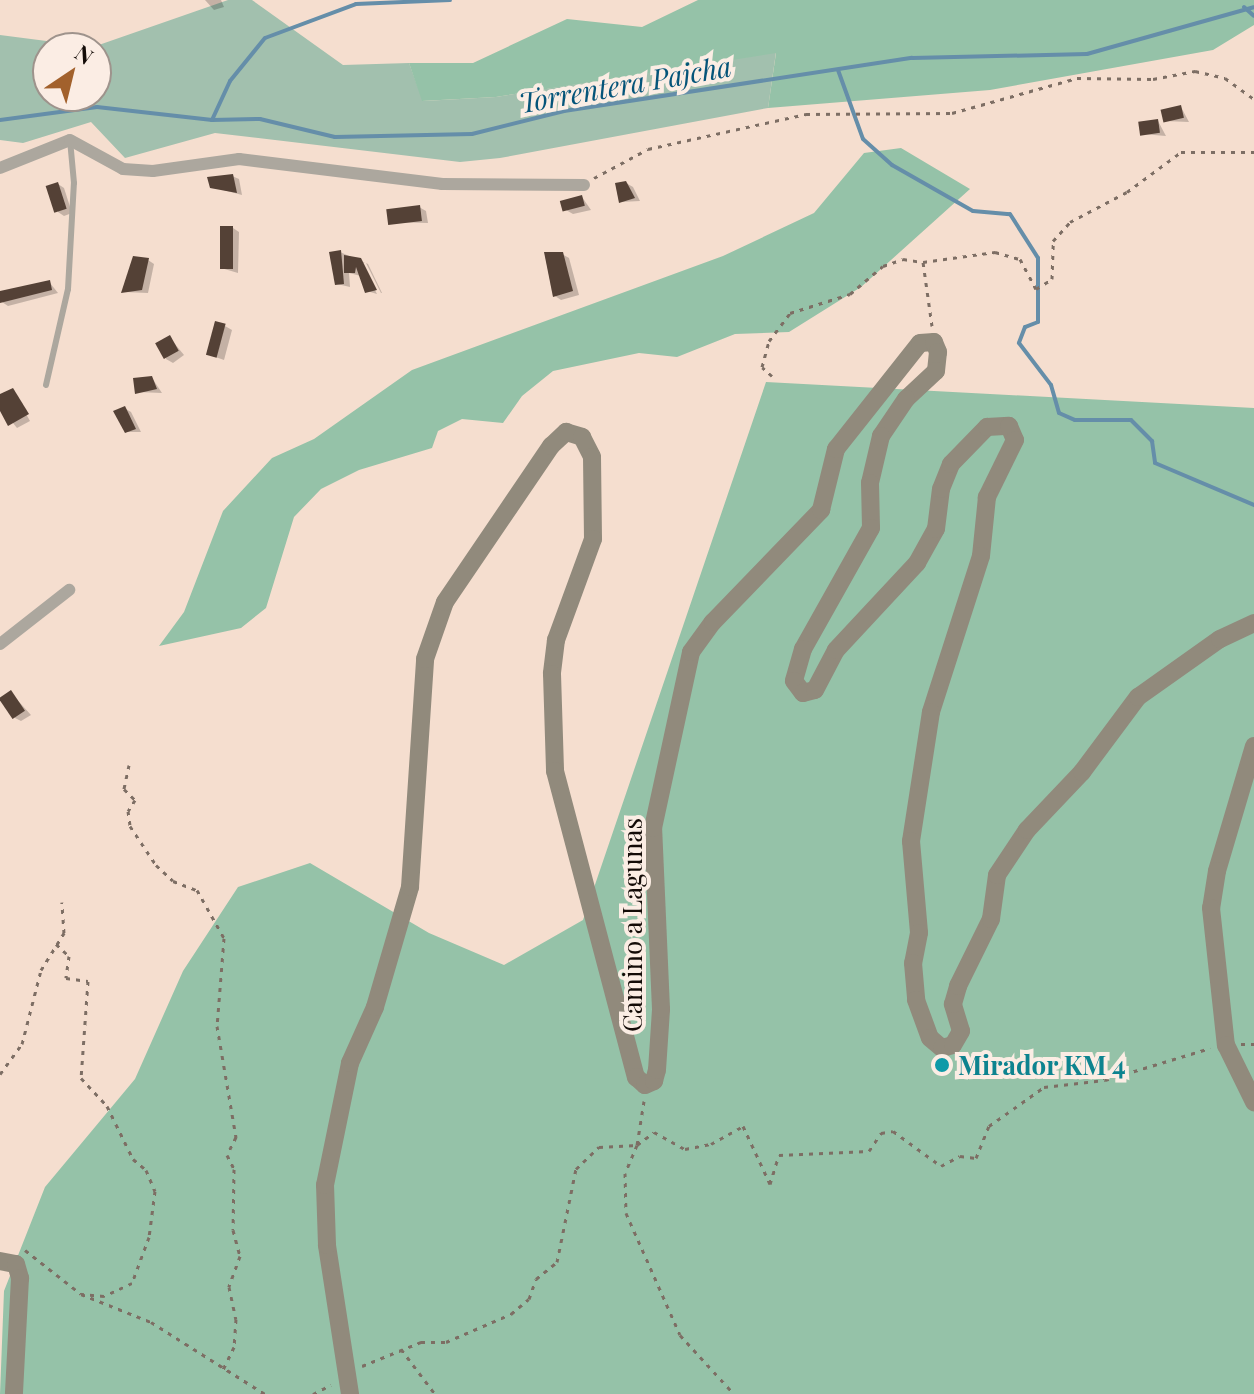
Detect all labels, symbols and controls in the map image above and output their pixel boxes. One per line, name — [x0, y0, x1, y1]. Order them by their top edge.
north arrow — [32, 32, 112, 112]
text: N — [70, 37, 100, 71]
water label: Torrentera Pajcha — [516, 49, 734, 119]
street label: Camino a Lagunas — [616, 818, 648, 1032]
place label: Mirador KM 4 — [958, 1049, 1127, 1081]
marker: Mirador KM 4 — [933, 1056, 951, 1074]

